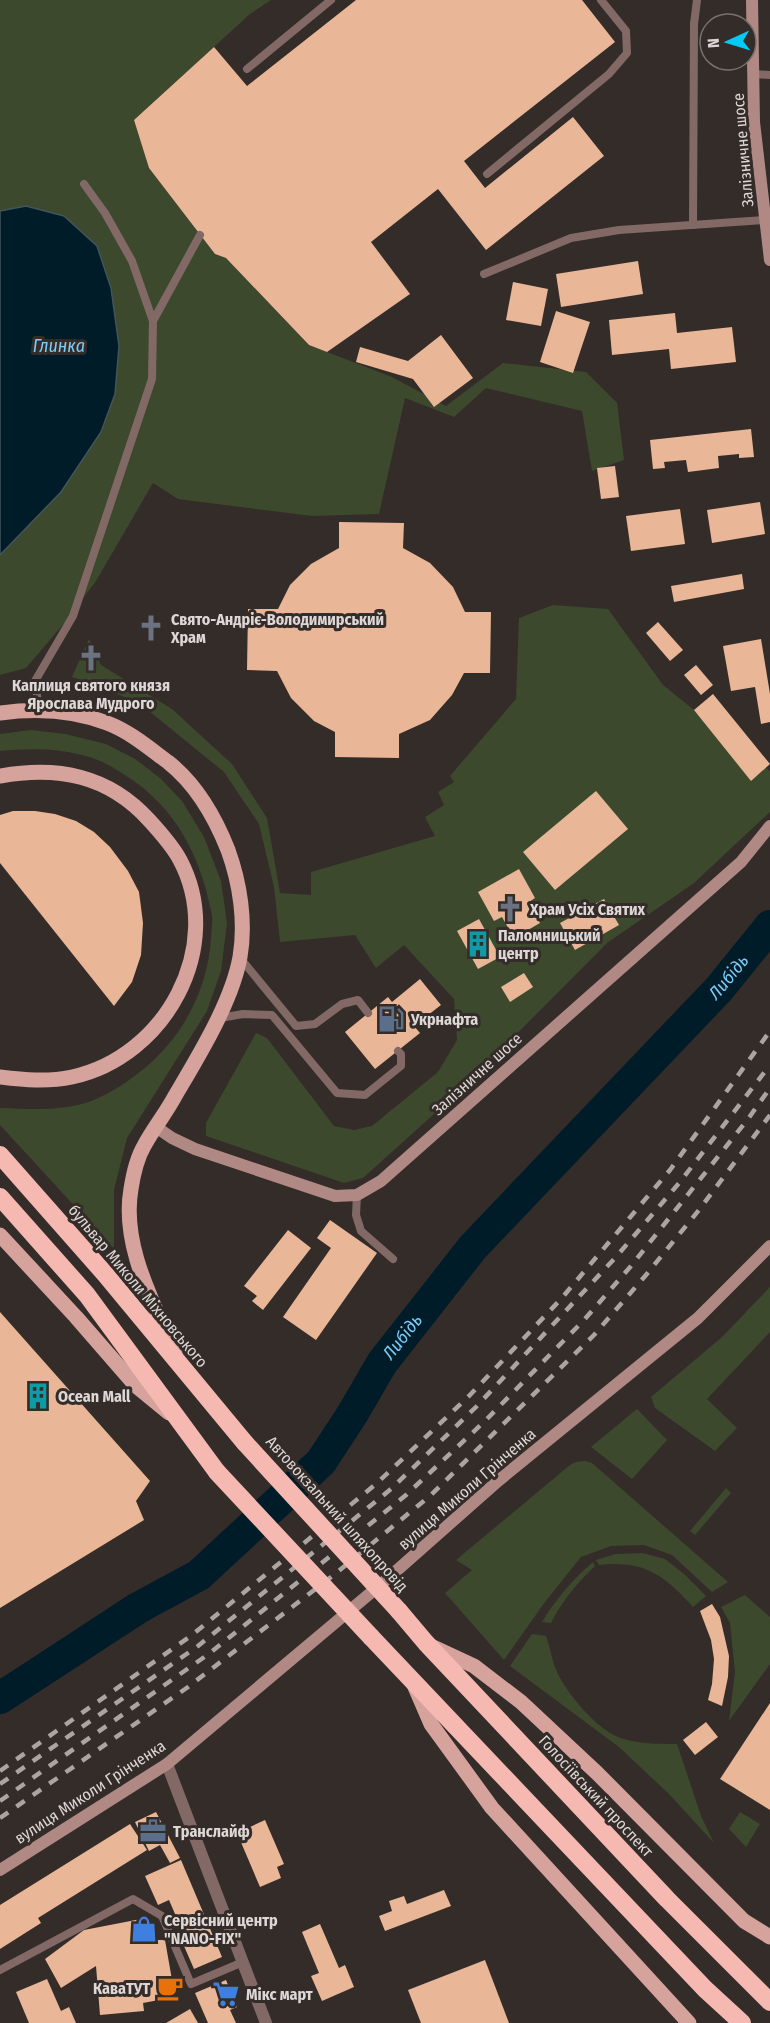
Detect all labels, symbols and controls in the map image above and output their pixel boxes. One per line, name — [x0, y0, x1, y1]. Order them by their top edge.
north arrow — [698, 12, 758, 72]
text: N — [704, 38, 723, 48]
street label: Залізничне шосе — [729, 92, 757, 208]
water label: Глинка — [33, 335, 85, 357]
place label: Свято-Андріє-Володимирський Храм — [170, 610, 384, 647]
church icon: Свято-Андріє-Володимирський Храм — [136, 613, 166, 643]
church icon: Каплиця святого князя Ярослава Мудрого — [76, 643, 106, 673]
place label: Каплиця святого князя Ярослава Мудрого — [12, 676, 170, 713]
church icon: Храм Усіх Святих — [495, 894, 525, 924]
place label: Храм Усіх Святих — [529, 900, 646, 919]
place label: Паломницький центр — [498, 926, 601, 963]
building icon: Паломницький центр — [463, 929, 493, 959]
water label: Либідь — [703, 950, 753, 1005]
fuel station icon: Укрнафта — [376, 1004, 406, 1034]
place label: Укрнафта — [410, 1010, 478, 1029]
street label: Залізничне шосе — [428, 1029, 526, 1119]
street label: бульвар Миколи Міхновського — [64, 1201, 212, 1371]
water label: Либідь — [377, 1310, 427, 1365]
building icon: Ocean Mall — [23, 1381, 53, 1411]
place label: Ocean Mall — [58, 1387, 131, 1406]
street label: вулиця Миколи Грінченка — [394, 1424, 540, 1554]
street label: Автовокзальний шляхопровід — [262, 1432, 412, 1596]
street label: Голосіївський проспект — [535, 1731, 658, 1861]
street label: вулиця Миколи Грінченка — [11, 1736, 169, 1848]
office icon: Транслайф — [138, 1816, 168, 1846]
place label: Транслайф — [173, 1822, 250, 1841]
place label: Сервісний центр "NANO-FIX" — [164, 1911, 278, 1948]
shop icon: Сервісний центр "NANO-FIX" — [129, 1914, 159, 1944]
cafe icon: КаваТУТ — [155, 1973, 185, 2003]
place label: КаваТУТ — [93, 1979, 150, 1998]
supermarket icon: Мікс март — [211, 1979, 241, 2009]
place label: Мікс март — [246, 1985, 313, 2004]

